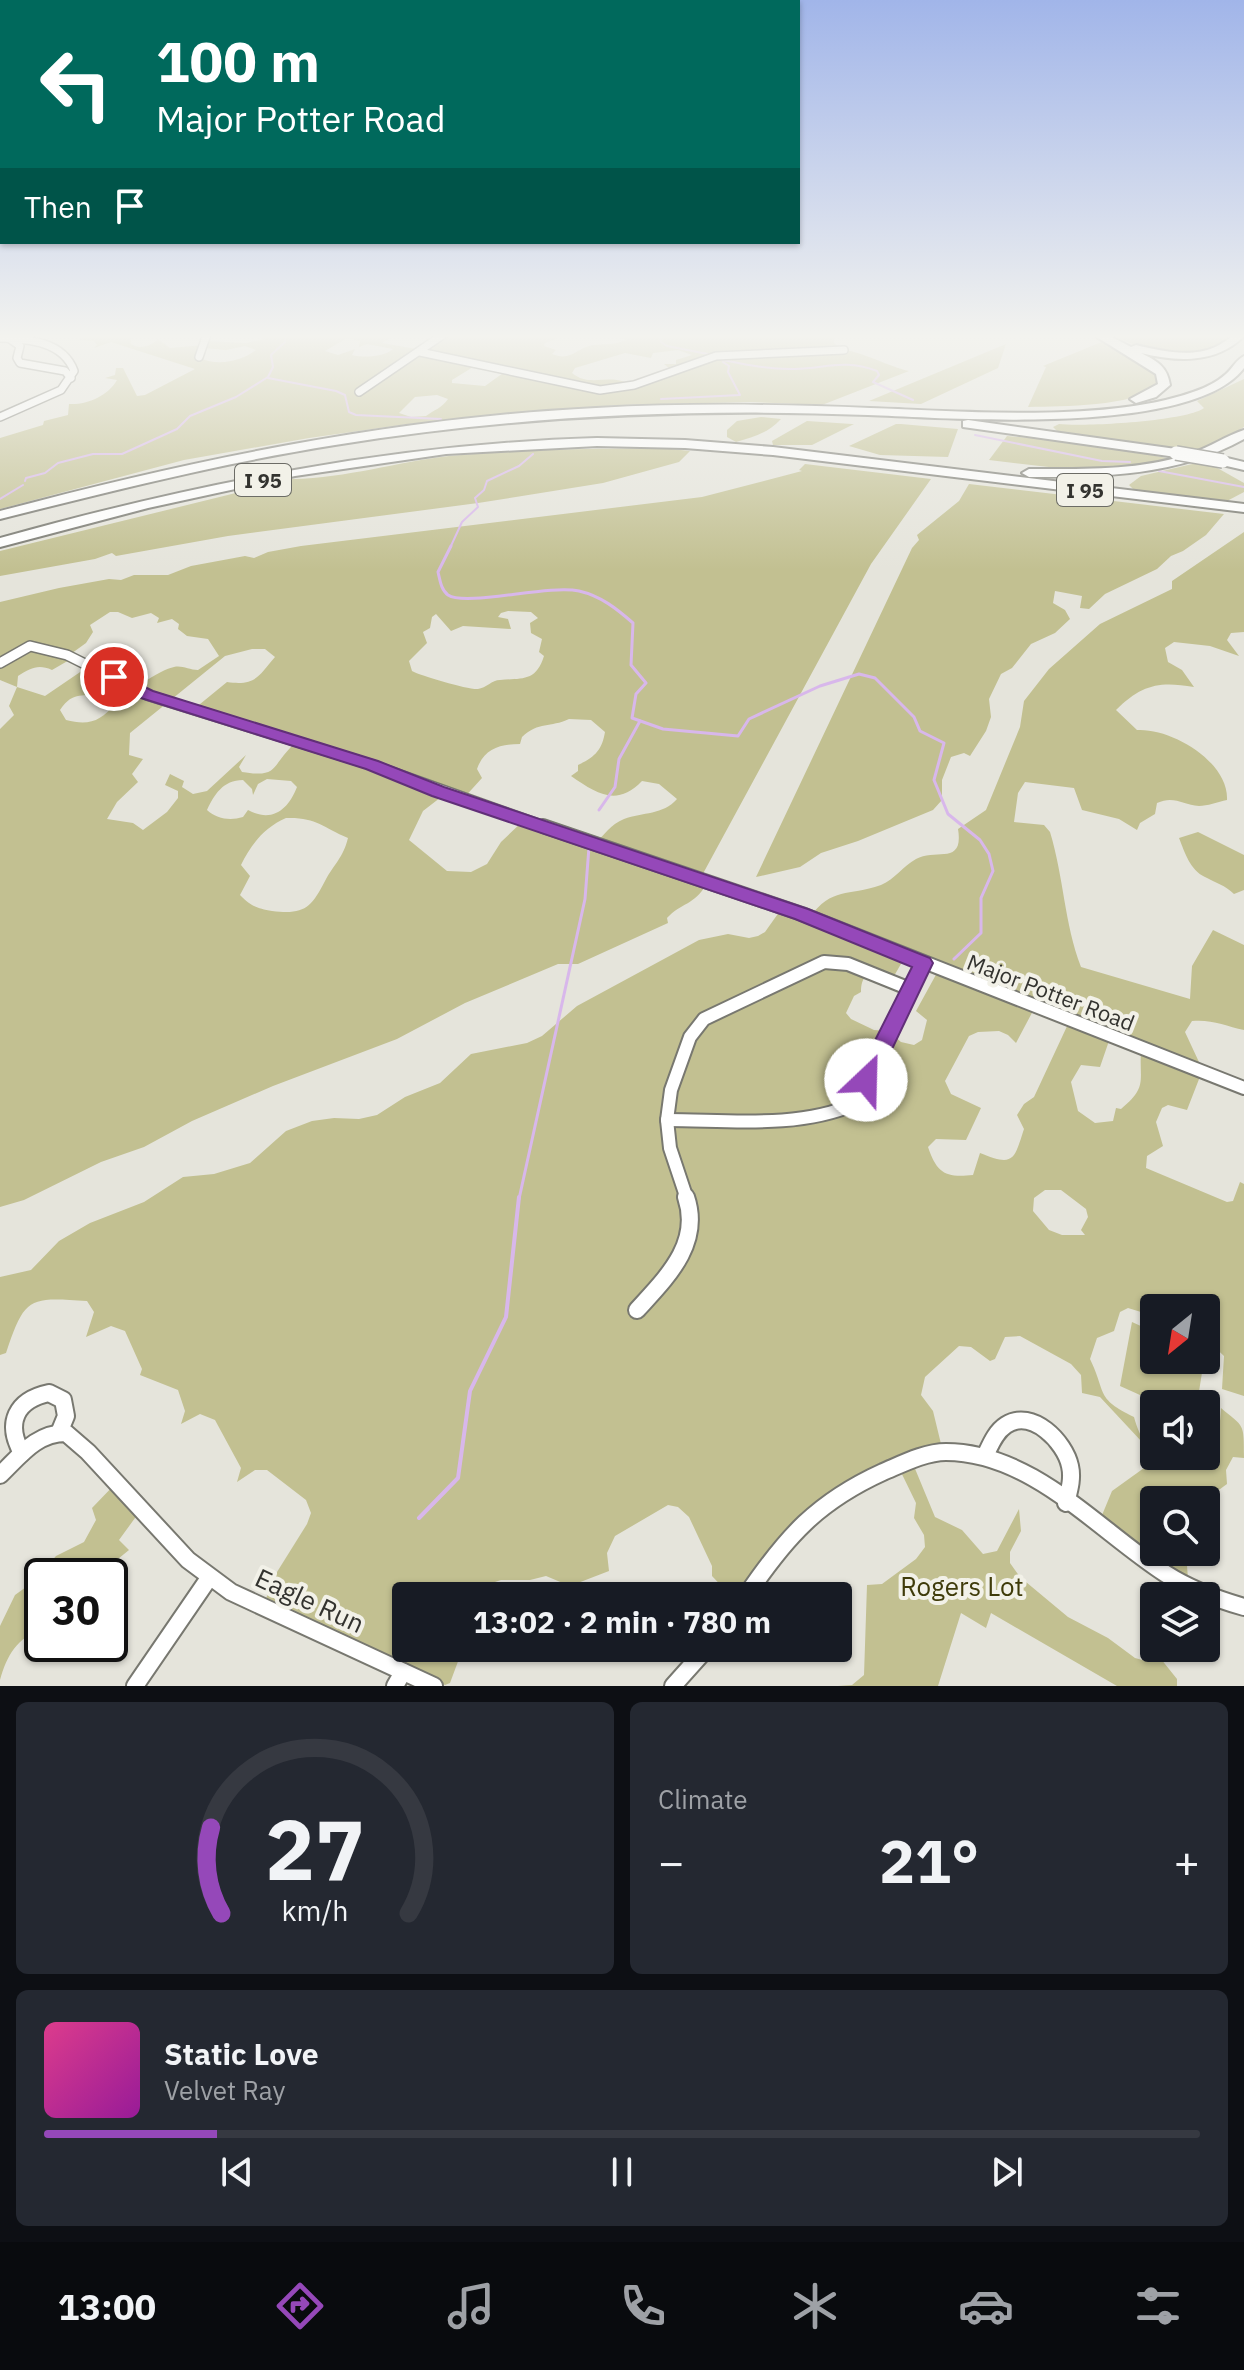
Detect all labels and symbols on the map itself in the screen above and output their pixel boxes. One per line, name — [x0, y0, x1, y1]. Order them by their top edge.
road number: I 95 — [235, 464, 291, 496]
road number: I 95 — [1057, 474, 1113, 506]
pin — [80, 643, 148, 711]
street label: Major Potter Road — [963, 947, 1139, 1037]
position arrow — [824, 1038, 908, 1122]
north arrow — [1140, 1294, 1220, 1374]
speed limit sign: 30 — [24, 1558, 128, 1662]
street label: Eagle Run — [250, 1560, 370, 1640]
park label: Rogers Lot — [900, 1569, 1024, 1603]

